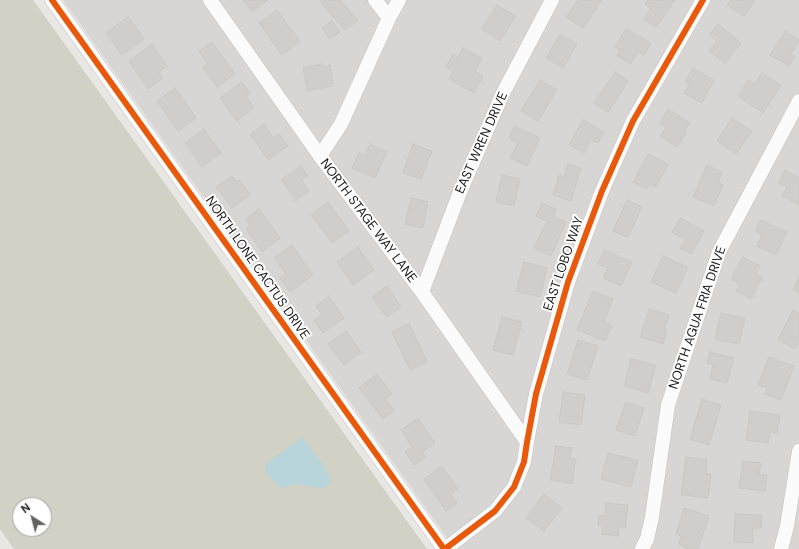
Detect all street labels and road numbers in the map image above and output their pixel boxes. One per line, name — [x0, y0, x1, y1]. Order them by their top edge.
street label: EAST WREN DRIVE — [453, 90, 511, 196]
street label: NORTH STAGE WAY LANE — [316, 156, 420, 286]
street label: NORTH LONE CACTUS DRIVE — [202, 193, 312, 343]
street label: EAST LOBO WAY — [541, 215, 587, 313]
street label: NORTH AGUA FRIA DRIVE — [666, 244, 730, 392]

